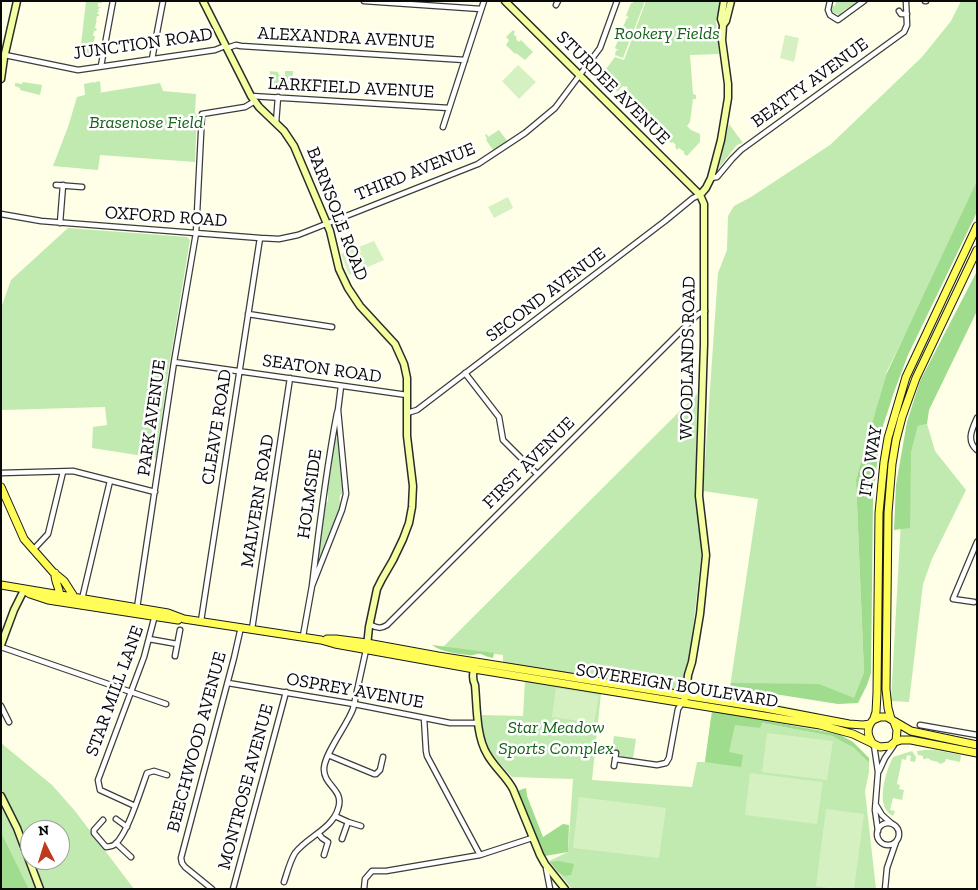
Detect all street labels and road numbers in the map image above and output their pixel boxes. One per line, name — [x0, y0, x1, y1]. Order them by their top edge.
street label: ALEXANDRA AVENUE — [257, 23, 435, 53]
street label: JUNCTION ROAD — [72, 24, 214, 64]
street label: STURDEE AVENUE — [552, 27, 674, 149]
street label: BEATTY AVENUE — [747, 33, 873, 133]
street label: LARKFIELD AVENUE — [267, 73, 435, 103]
street label: THIRD AVENUE — [352, 138, 478, 206]
street label: BARNSOLE ROAD — [302, 144, 372, 284]
street label: OXFORD ROAD — [104, 202, 228, 232]
street label: SECOND AVENUE — [482, 243, 610, 347]
street label: WOODLANDS ROAD — [676, 276, 700, 440]
street label: SEATON ROAD — [261, 350, 383, 388]
street label: PARK AVENUE — [133, 358, 171, 478]
street label: CLEAVE ROAD — [197, 368, 237, 486]
street label: FIRST AVENUE — [478, 412, 580, 514]
street label: ITO WAY — [855, 424, 887, 498]
street label: MALVERN ROAD — [237, 433, 279, 569]
street label: HOLMSIDE — [293, 448, 327, 540]
street label: STAR MILL LANE — [81, 623, 149, 759]
street label: BEECHWOOD AVENUE — [163, 649, 231, 835]
street label: SOVEREIGN BOULEVARD — [574, 659, 780, 713]
street label: OSPREY AVENUE — [285, 668, 425, 714]
street label: MONTROSE AVENUE — [213, 702, 279, 872]

